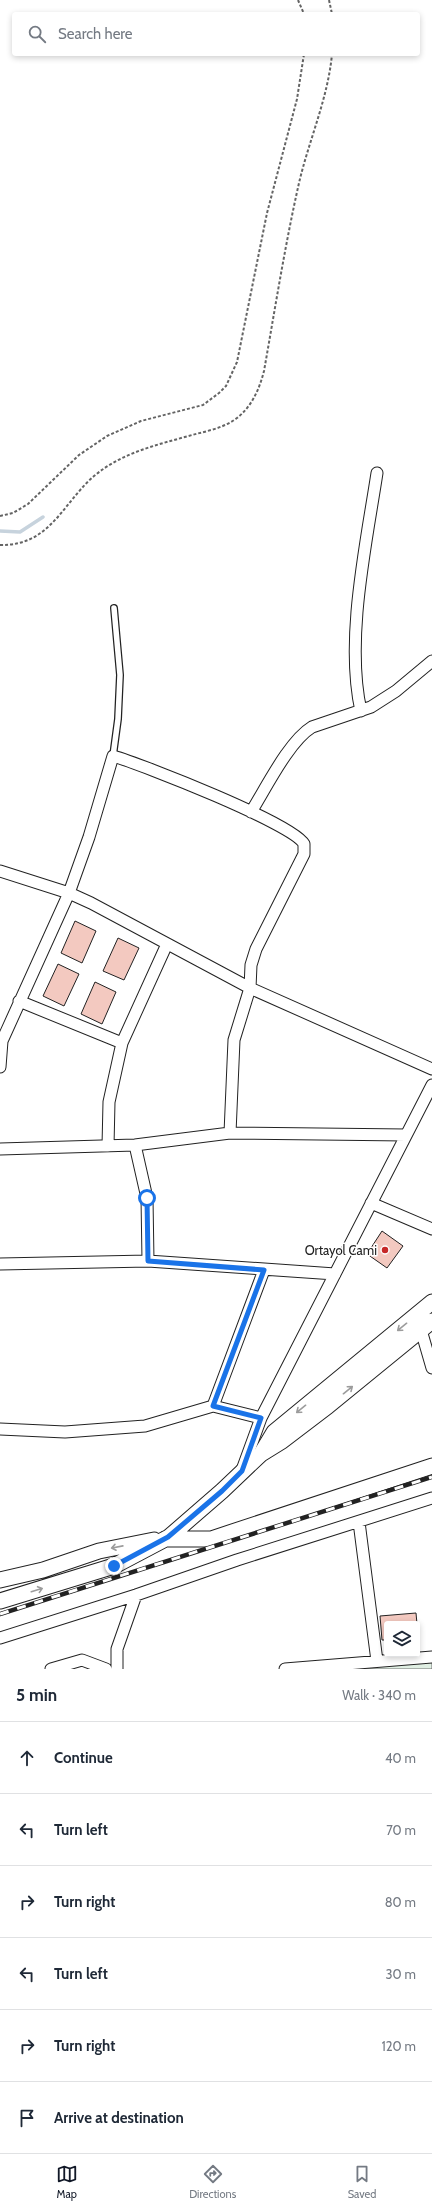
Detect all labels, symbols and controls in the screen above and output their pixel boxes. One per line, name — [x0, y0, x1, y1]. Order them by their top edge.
search box — [12, 12, 420, 56]
icon: search — [26, 23, 48, 45]
text: Search here — [58, 25, 133, 43]
route start — [138, 1189, 156, 1207]
place label: Ortayol Cami — [305, 1242, 377, 1258]
marker: Ortayol Cami — [380, 1245, 390, 1255]
one-way arrow — [397, 1323, 407, 1332]
one-way arrow — [343, 1385, 354, 1394]
one-way arrow — [296, 1405, 307, 1414]
one-way arrow — [110, 1543, 123, 1551]
route end — [105, 1557, 123, 1575]
one-way arrow — [31, 1586, 44, 1593]
map controls — [384, 1621, 420, 1657]
button: layers — [384, 1621, 420, 1657]
text: 5 min — [16, 1685, 57, 1705]
text: Walk · 340 m — [342, 1687, 416, 1703]
icon: ahead — [16, 1747, 38, 1769]
text: Continue — [54, 1749, 113, 1767]
text: 40 m — [385, 1750, 416, 1766]
icon: left — [16, 1819, 38, 1841]
text: Turn left — [54, 1821, 108, 1839]
text: 70 m — [386, 1822, 416, 1838]
icon: right — [16, 1891, 38, 1913]
text: Turn right — [54, 1893, 115, 1911]
text: 80 m — [385, 1894, 416, 1910]
icon: left — [16, 1963, 38, 1985]
text: Turn left — [54, 1965, 108, 1983]
text: 30 m — [386, 1966, 416, 1982]
icon: right — [16, 2035, 38, 2057]
text: Turn right — [54, 2037, 115, 2055]
text: 120 m — [382, 2038, 416, 2054]
icon: arrive — [16, 2107, 38, 2129]
text: Arrive at destination — [54, 2109, 184, 2127]
tab: Map — [56, 2163, 78, 2201]
tab: Directions — [189, 2163, 236, 2201]
tab: Saved — [348, 2163, 376, 2201]

